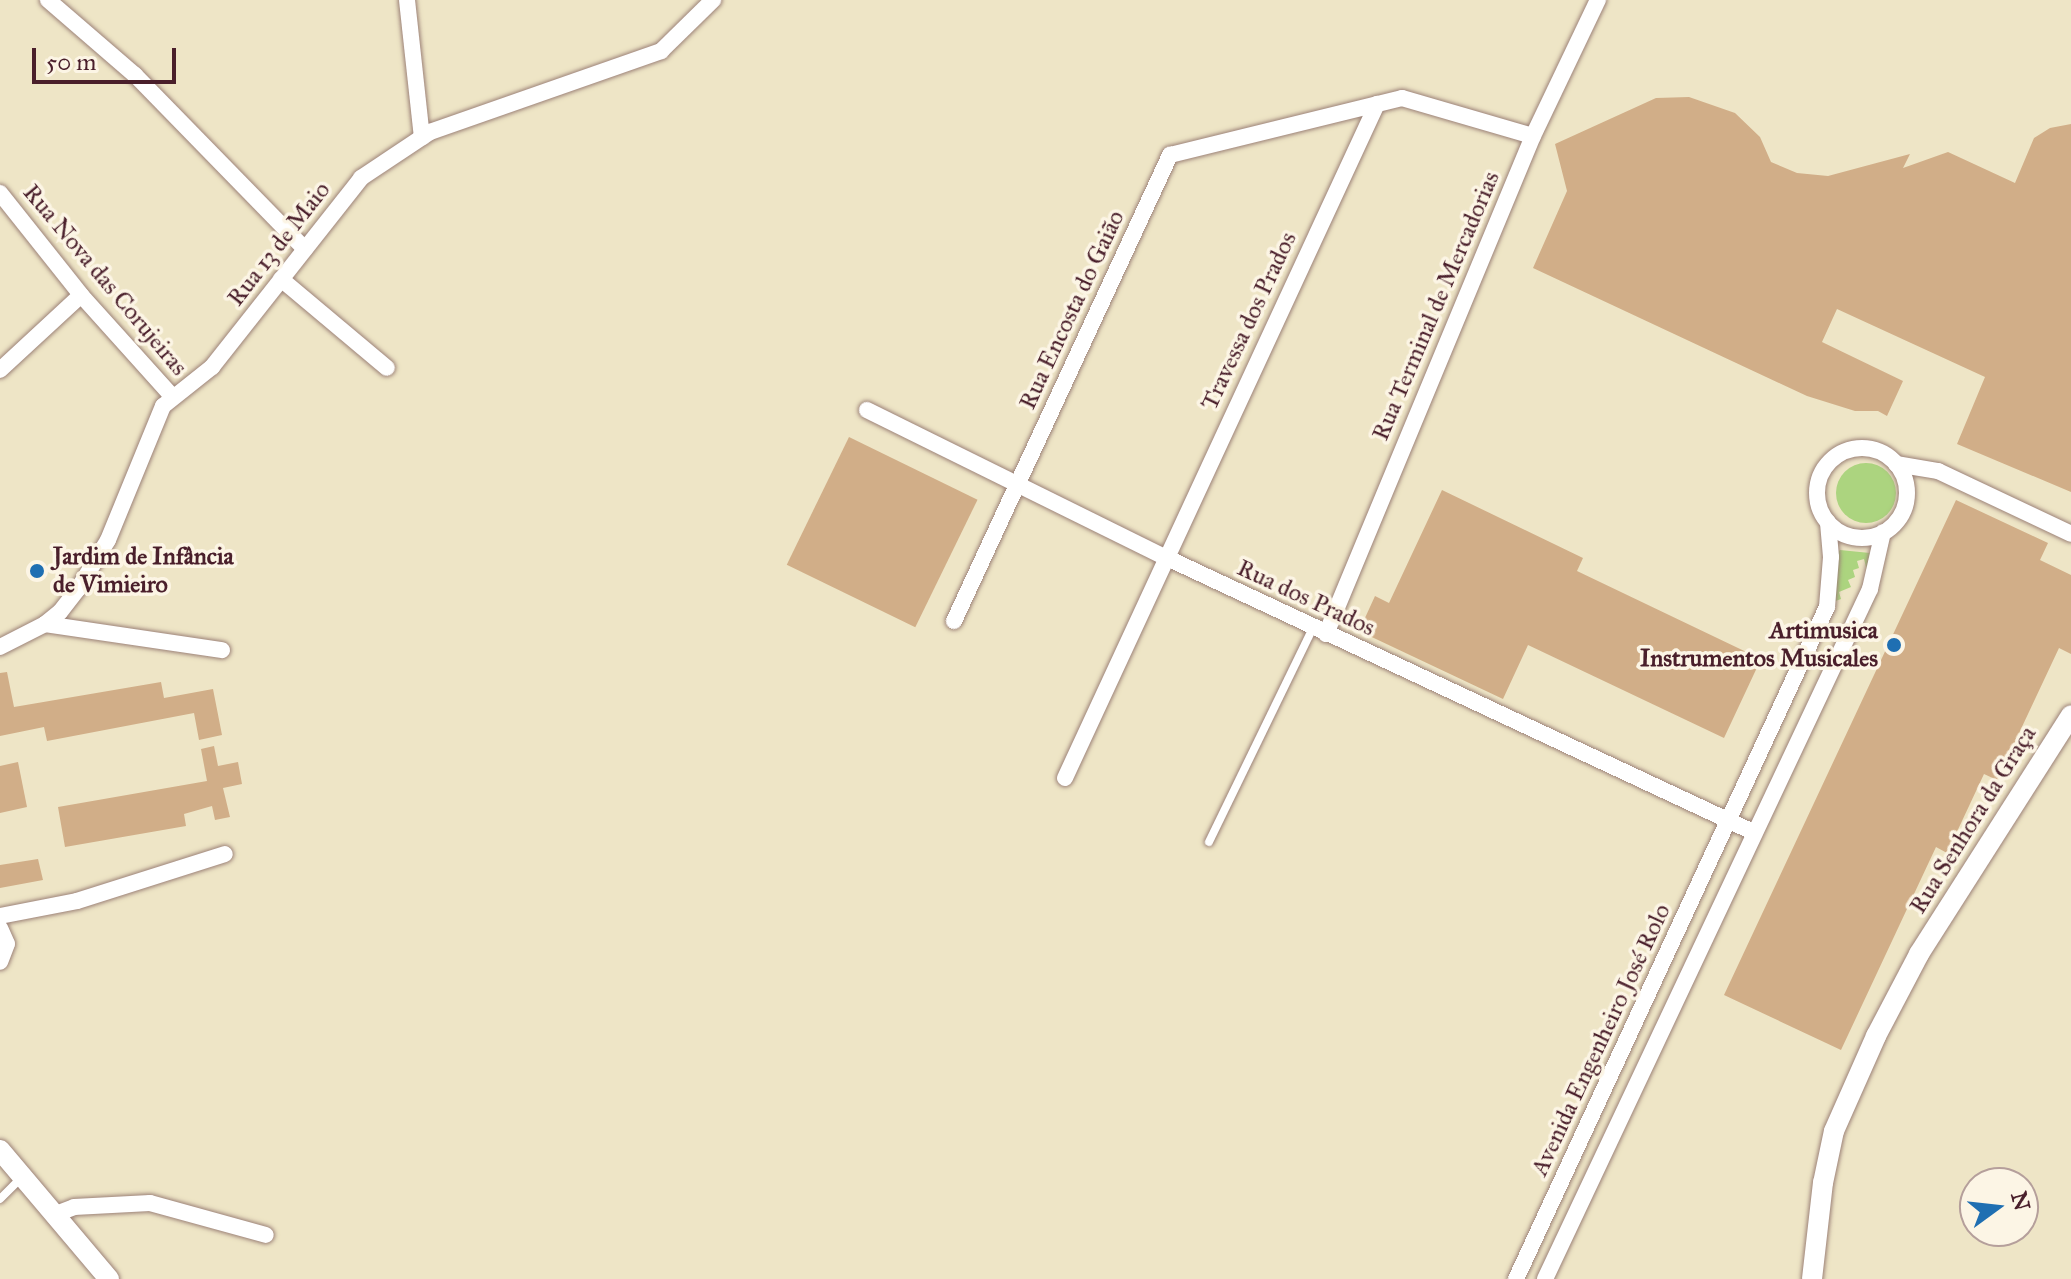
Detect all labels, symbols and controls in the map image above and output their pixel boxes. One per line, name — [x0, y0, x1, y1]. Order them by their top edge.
scale bar — [36, 32, 180, 82]
text: 50 m — [46, 47, 96, 77]
street label: Rua Terminal de Mercadorias — [1366, 167, 1506, 445]
street label: Rua 13 de Maio — [222, 176, 336, 312]
street label: Rua Nova das Corujeiras — [17, 179, 193, 381]
street label: Rua Encosta do Gaião — [1013, 206, 1131, 414]
street label: Travessa dos Prados — [1195, 228, 1303, 414]
place label: Jardim de Infância de Vimieiro — [53, 543, 234, 599]
street label: Rua dos Prados — [1232, 553, 1380, 643]
marker: Jardim de Infância de Vimieiro — [28, 562, 46, 580]
place label: Artimusica Instrumentos Musicales — [1640, 617, 1878, 673]
marker: Artimusica Instrumentos Musicales — [1885, 636, 1903, 654]
street label: Rua Senhora da Graça — [1904, 721, 2042, 919]
street label: Avenida Engenheiro José Rolo — [1525, 899, 1677, 1181]
north arrow — [1959, 1167, 2039, 1247]
text: N — [2005, 1189, 2036, 1214]

